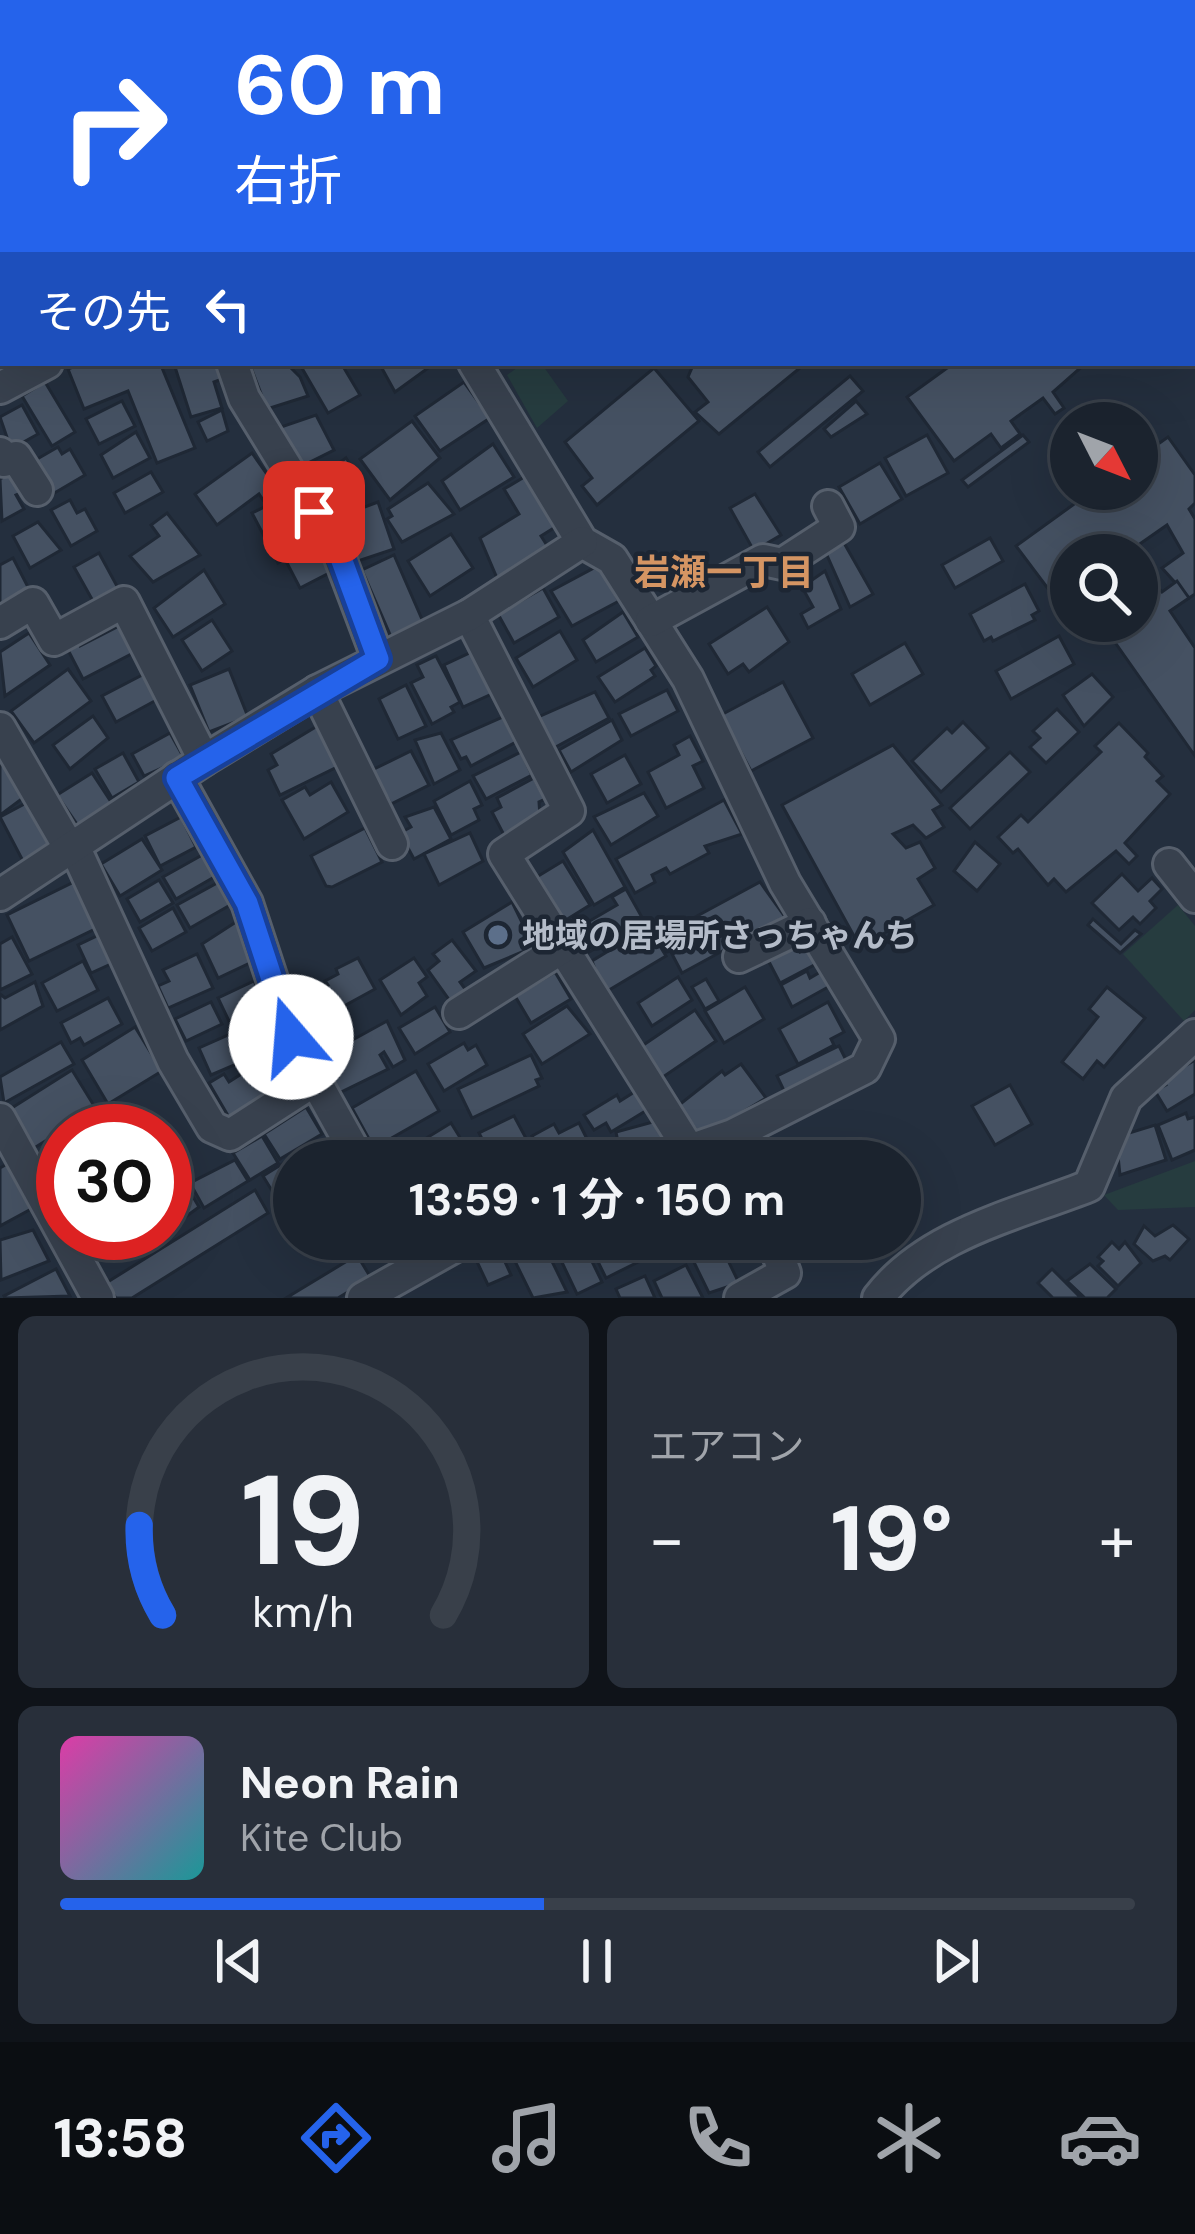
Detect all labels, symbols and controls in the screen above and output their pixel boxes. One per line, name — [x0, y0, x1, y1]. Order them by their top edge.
text: 60 m — [234, 31, 445, 140]
icon: right — [36, 48, 192, 204]
text: 右折 — [234, 146, 342, 217]
icon: left — [195, 276, 261, 342]
text: その先 — [36, 283, 171, 342]
north arrow — [1050, 402, 1158, 510]
map controls — [1050, 402, 1158, 642]
pin — [263, 461, 365, 563]
icon: arrive — [281, 479, 347, 545]
button: search — [1050, 534, 1158, 642]
district label: 岩瀬一丁目 — [634, 549, 814, 596]
place label: 地域の居場所さっちゃんち — [522, 914, 918, 957]
marker: 地域の居場所さっちゃんち — [485, 922, 511, 948]
position arrow — [228, 974, 354, 1100]
speed limit sign: 30 — [36, 1104, 192, 1260]
text: 13:59 · 1 分 · 150 m — [409, 1170, 785, 1229]
text: エアコン — [649, 1421, 805, 1472]
text: 19 — [241, 1440, 366, 1603]
text: 19° — [830, 1481, 953, 1598]
text: − — [649, 1497, 685, 1582]
text: + — [1099, 1497, 1135, 1582]
text: km/h — [253, 1584, 354, 1640]
text: Neon Rain — [240, 1753, 460, 1812]
text: Kite Club — [240, 1812, 403, 1863]
icon: previous — [206, 1928, 272, 1994]
icon: pause — [564, 1928, 630, 1994]
icon: next — [923, 1928, 989, 1994]
icon: directions — [294, 2096, 378, 2180]
icon: music — [485, 2096, 569, 2180]
icon: phone — [676, 2096, 760, 2180]
icon: climate — [867, 2096, 951, 2180]
icon: car — [1058, 2096, 1142, 2180]
text: 13:58 — [53, 2103, 187, 2174]

